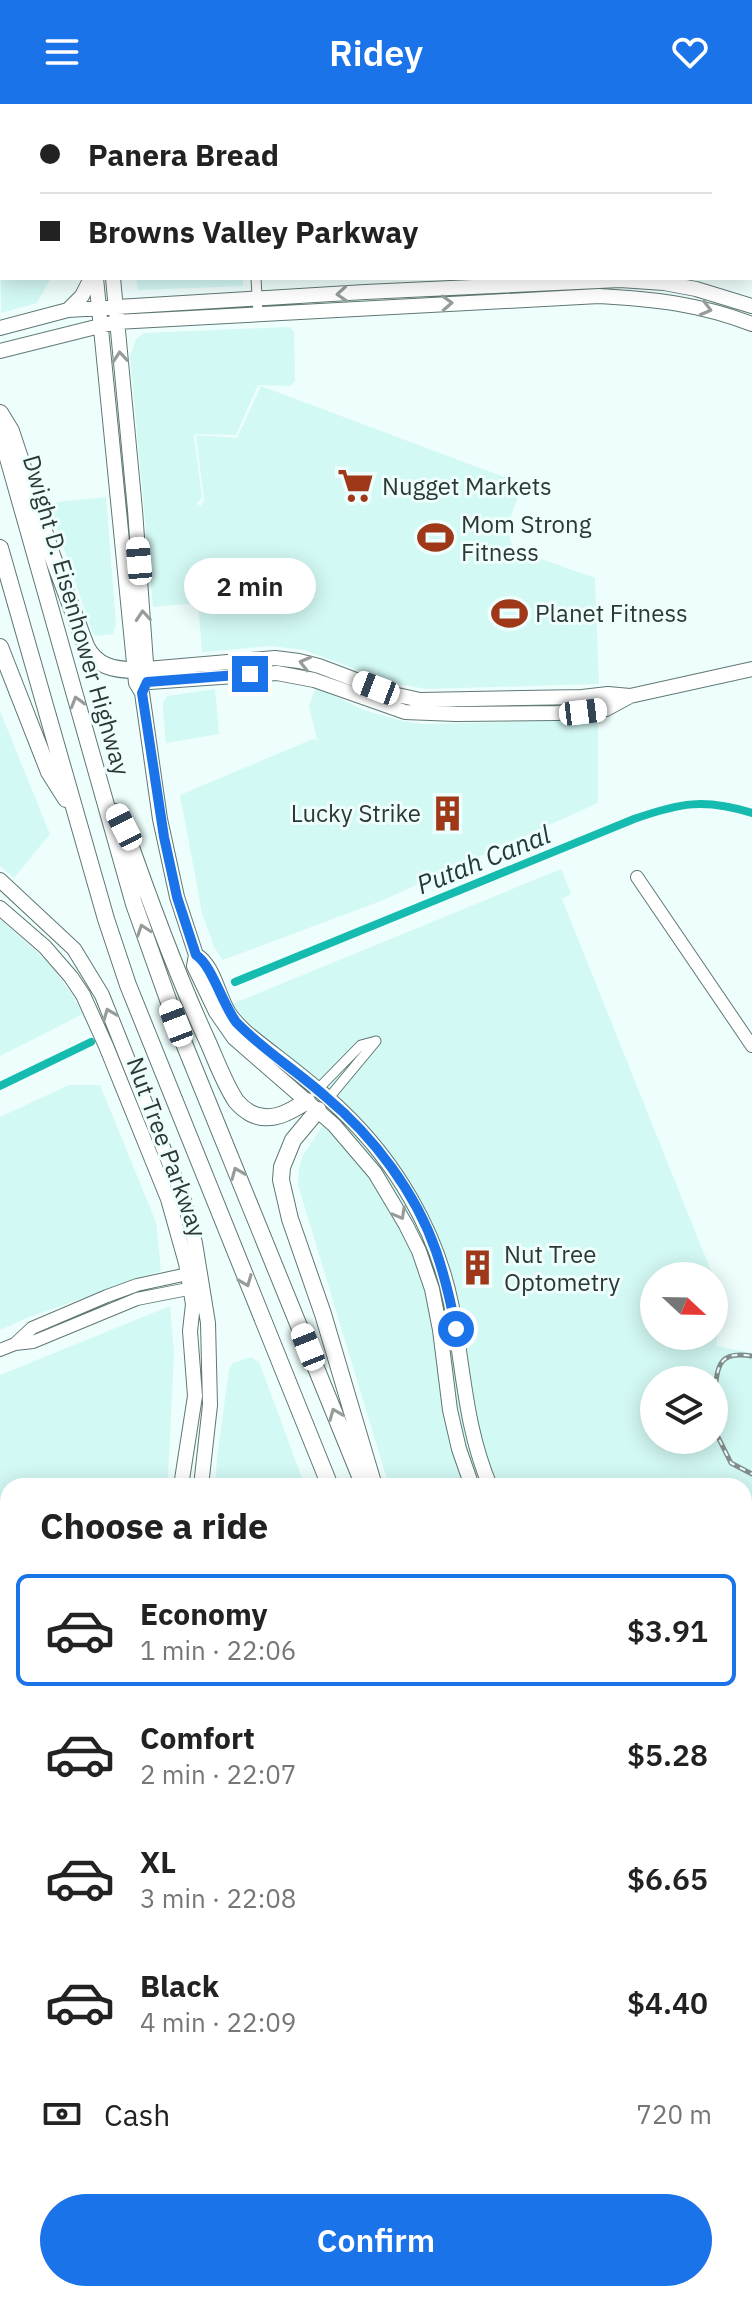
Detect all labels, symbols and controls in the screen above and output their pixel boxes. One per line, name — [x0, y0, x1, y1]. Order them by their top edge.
text: Ridey — [329, 29, 423, 76]
icon: menu — [40, 30, 84, 74]
icon: heart — [668, 30, 712, 74]
text: Panera Bread — [88, 135, 279, 174]
text: Browns Valley Parkway — [88, 212, 418, 251]
one-way arrow — [335, 285, 348, 302]
one-way arrow — [441, 295, 454, 312]
one-way arrow — [699, 300, 713, 316]
one-way arrow — [111, 350, 128, 363]
street label: Dwight D. Eisenhower Highway — [16, 451, 138, 779]
supermarket icon: Nugget Markets — [337, 467, 375, 505]
place label: Nugget Markets — [382, 470, 552, 502]
place label: Mom Strong Fitness — [461, 508, 592, 568]
sports icon: Mom Strong Fitness — [416, 519, 454, 557]
car — [125, 536, 153, 586]
callout: 2 min — [184, 558, 316, 614]
text: 2 min — [216, 569, 284, 603]
sports icon: Planet Fitness — [490, 594, 528, 632]
place label: Planet Fitness — [535, 597, 688, 629]
one-way arrow — [135, 609, 152, 622]
one-way arrow — [299, 655, 313, 672]
route end — [232, 656, 268, 692]
car — [349, 668, 403, 708]
one-way arrow — [70, 696, 86, 710]
car — [558, 697, 608, 727]
building icon: Lucky Strike — [428, 794, 466, 832]
place label: Lucky Strike — [291, 797, 421, 829]
car — [102, 800, 146, 854]
water label: Putah Canal — [411, 817, 555, 901]
one-way arrow — [137, 924, 153, 938]
car — [156, 996, 196, 1050]
one-way arrow — [102, 1008, 119, 1022]
street label: Nut Tree Parkway — [120, 1052, 214, 1242]
one-way arrow — [230, 1167, 247, 1181]
one-way arrow — [390, 1206, 406, 1220]
place label: Nut Tree Optometry — [504, 1238, 620, 1298]
building icon: Nut Tree Optometry — [459, 1249, 497, 1287]
north arrow — [640, 1262, 728, 1350]
map controls — [640, 1262, 728, 1454]
one-way arrow — [237, 1273, 253, 1287]
route start — [438, 1311, 474, 1347]
car — [288, 1320, 328, 1374]
button: layers — [640, 1366, 728, 1454]
one-way arrow — [328, 1408, 345, 1422]
text: Choose a ride — [40, 1502, 268, 1549]
icon: car — [44, 1594, 116, 1666]
text: Economy — [140, 1594, 268, 1633]
text: $3.91 — [627, 1611, 708, 1650]
text: 1 min · 22:06 — [140, 1633, 296, 1667]
icon: car — [44, 1718, 116, 1790]
text: Comfort — [140, 1718, 255, 1757]
text: $5.28 — [627, 1735, 708, 1774]
text: 2 min · 22:07 — [140, 1757, 296, 1791]
icon: car — [44, 1842, 116, 1914]
text: XL — [140, 1842, 176, 1881]
text: $6.65 — [627, 1859, 708, 1898]
text: 3 min · 22:08 — [140, 1881, 296, 1915]
icon: car — [44, 1966, 116, 2038]
text: Black — [140, 1966, 219, 2005]
text: $4.40 — [627, 1983, 708, 2022]
text: 4 min · 22:09 — [140, 2005, 296, 2039]
icon: cash — [40, 2092, 84, 2136]
text: Cash — [104, 2095, 170, 2134]
text: 720 m — [636, 2097, 712, 2131]
button: Confirm — [40, 2194, 712, 2286]

